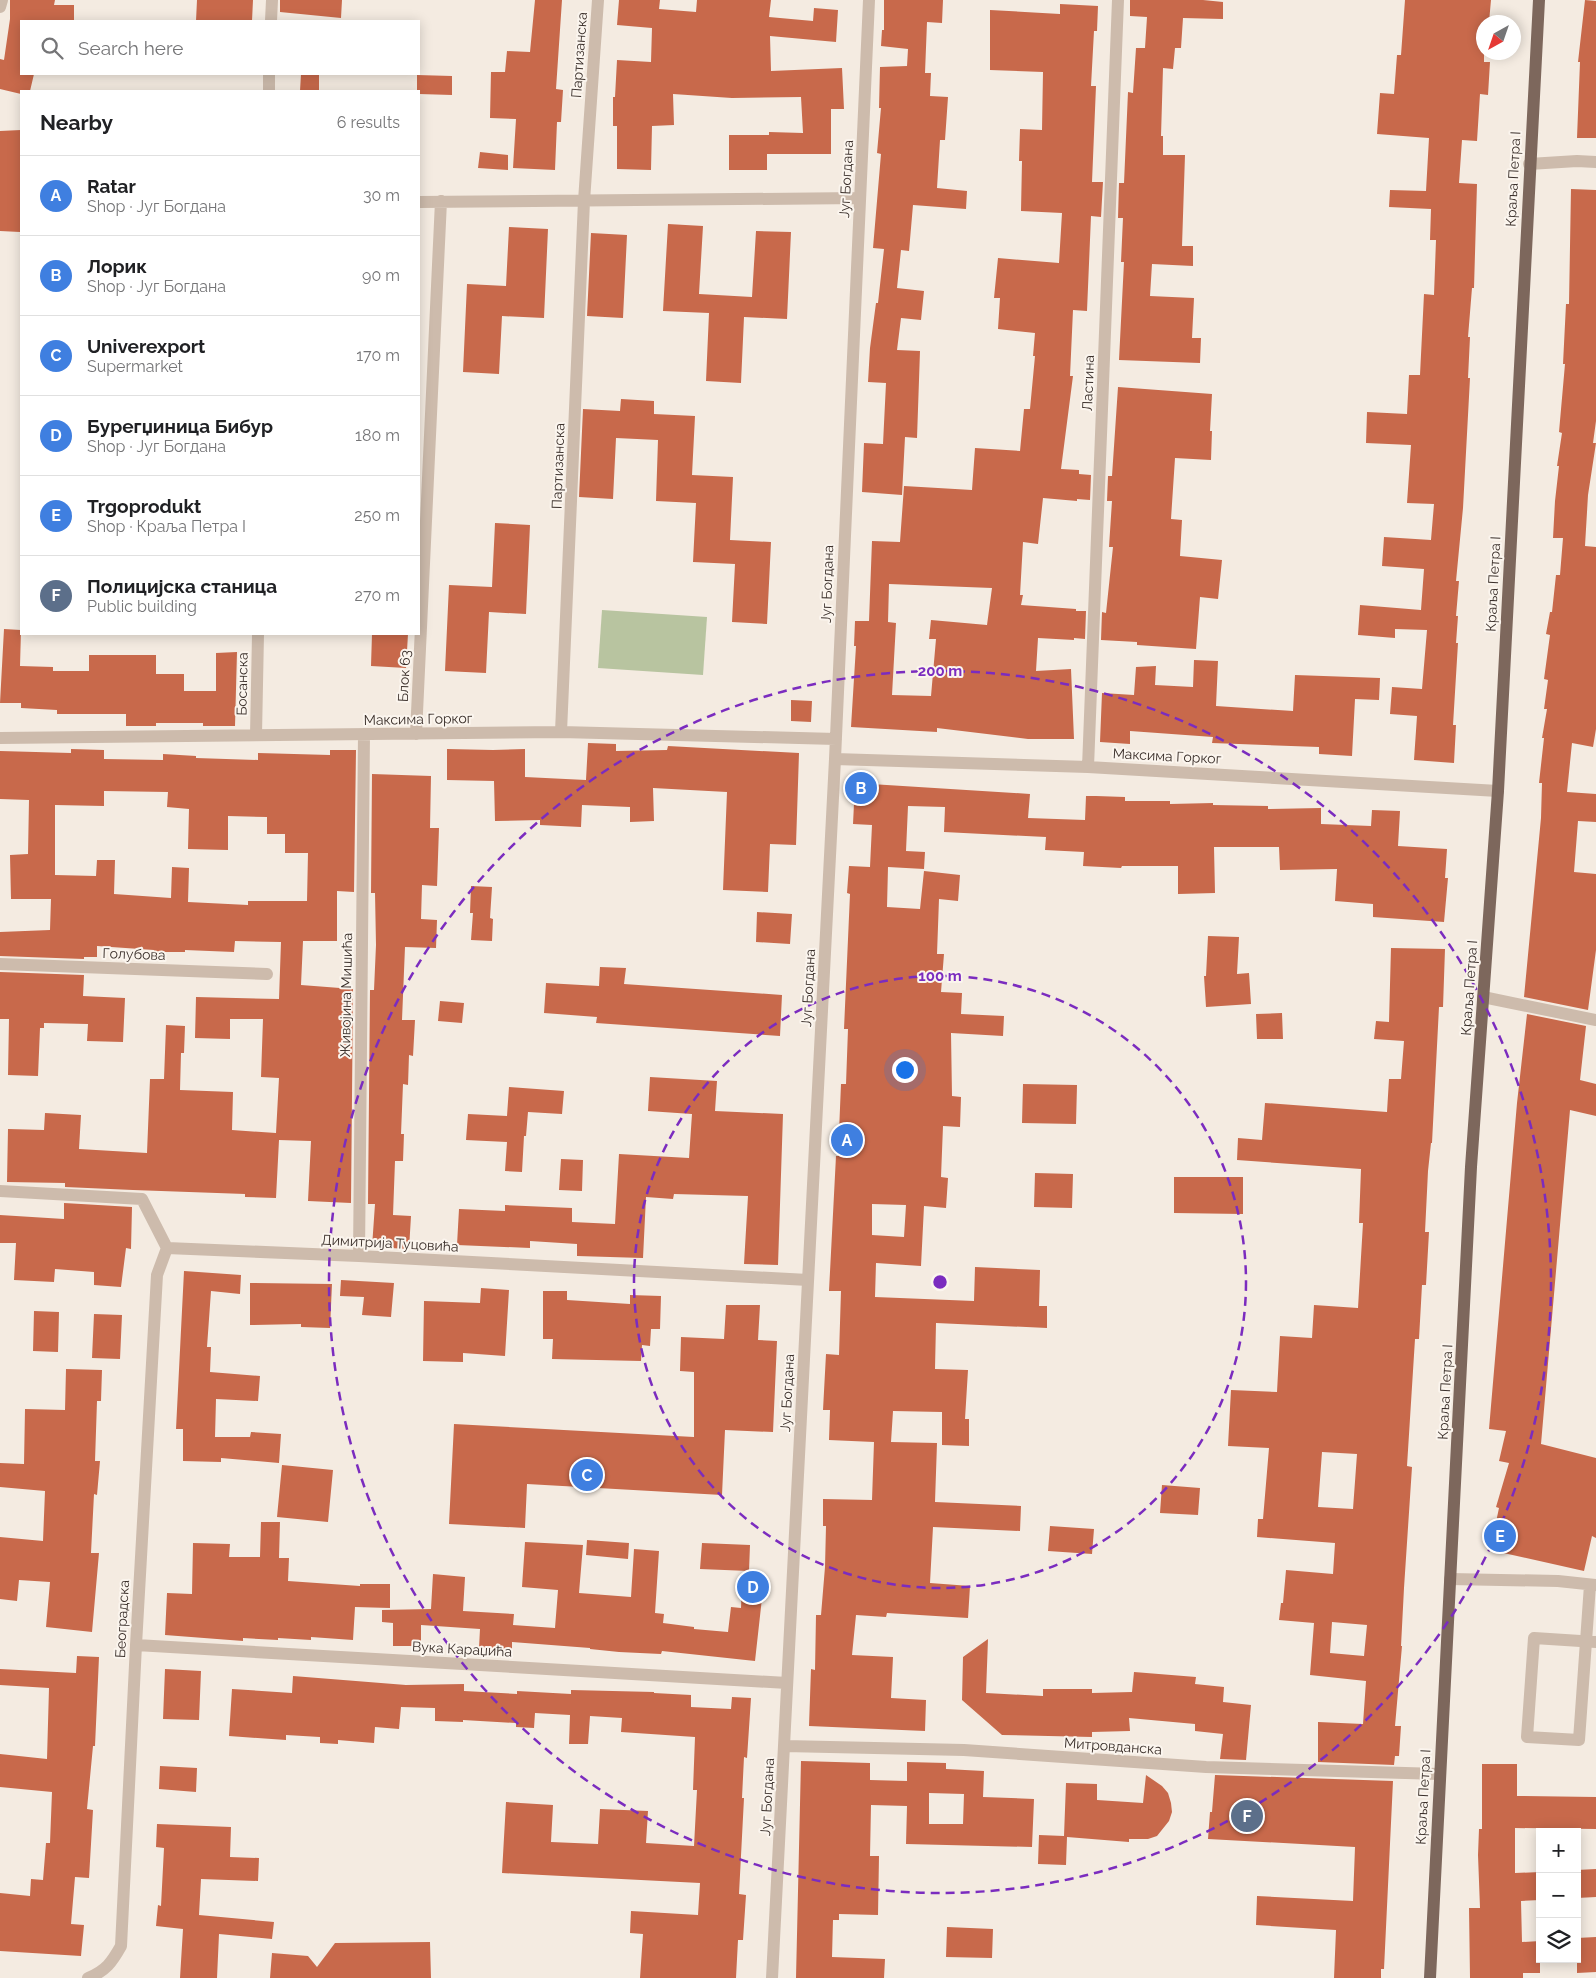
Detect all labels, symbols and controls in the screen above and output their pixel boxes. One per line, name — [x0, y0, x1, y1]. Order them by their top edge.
street label: Партизанска — [568, 12, 590, 98]
north arrow — [1476, 15, 1521, 60]
search box — [20, 20, 420, 75]
icon: search — [38, 34, 66, 62]
text: Search here — [78, 37, 184, 59]
text: Nearby — [40, 110, 113, 135]
text: 6 results — [337, 113, 400, 132]
street label: Краља Петра I — [1503, 131, 1523, 227]
street label: Југ Богдана — [836, 140, 856, 218]
text: Ratar — [87, 175, 136, 197]
text: A — [51, 186, 61, 205]
text: 30 m — [363, 186, 400, 205]
text: Shop · Југ Богдана — [87, 197, 226, 216]
text: Лорик — [87, 255, 147, 277]
text: B — [51, 266, 61, 285]
text: 90 m — [362, 266, 400, 285]
text: Shop · Југ Богдана — [87, 277, 226, 296]
text: Univerexport — [87, 335, 205, 357]
text: C — [51, 346, 61, 365]
text: 170 m — [356, 346, 400, 365]
street label: Ластина — [1079, 355, 1097, 411]
text: Supermarket — [87, 357, 183, 376]
text: Бурегџиница Бибур — [87, 415, 273, 437]
street label: Партизанска — [549, 423, 567, 509]
text: D — [50, 426, 62, 445]
text: 180 m — [355, 426, 400, 445]
text: Shop · Југ Богдана — [87, 437, 226, 456]
text: Trgoprodukt — [87, 495, 201, 517]
text: E — [51, 506, 61, 525]
text: 250 m — [354, 506, 400, 525]
text: Shop · Краља Петра I — [87, 517, 246, 536]
street label: Краља Петра I — [1483, 536, 1503, 632]
street label: Југ Богдана — [818, 545, 836, 623]
text: Полицијска станица — [87, 575, 277, 597]
text: F — [51, 586, 61, 605]
text: 270 m — [355, 586, 400, 605]
text: Public building — [87, 597, 197, 616]
street label: Блок 63 — [395, 650, 413, 702]
street label: Босанска — [233, 652, 251, 716]
text: 200 m — [918, 662, 962, 680]
street label: Максима Горког — [363, 710, 473, 728]
street label: Максима Горког — [1112, 745, 1222, 767]
pin: B — [845, 769, 877, 807]
street label: Живојина Мишића — [337, 933, 355, 1057]
street label: Краља Петра I — [1458, 940, 1480, 1036]
street label: Голубова — [102, 945, 166, 963]
street label: Југ Богдана — [798, 949, 818, 1027]
text: 100 m — [918, 967, 962, 985]
your location — [892, 1057, 918, 1083]
pin: A — [831, 1121, 863, 1159]
street label: Димитрија Туцовића — [321, 1231, 459, 1255]
centre of rings — [931, 1273, 949, 1291]
street label: Краља Петра I — [1435, 1344, 1455, 1440]
street label: Југ Богдана — [777, 1354, 797, 1432]
pin: C — [571, 1456, 603, 1494]
pin: E — [1484, 1517, 1516, 1555]
pin: D — [737, 1568, 769, 1606]
street label: Београдска — [112, 1579, 132, 1659]
street label: Вука Караџића — [412, 1638, 512, 1660]
street label: Митровданска — [1063, 1735, 1163, 1757]
street label: Краља Петра I — [1413, 1749, 1433, 1845]
street label: Југ Богдана — [757, 1758, 777, 1836]
pin: F — [1231, 1797, 1263, 1835]
map controls — [1536, 1828, 1581, 1963]
button: + — [1536, 1828, 1581, 1873]
button: − — [1536, 1873, 1581, 1918]
button: layers — [1536, 1918, 1581, 1963]

